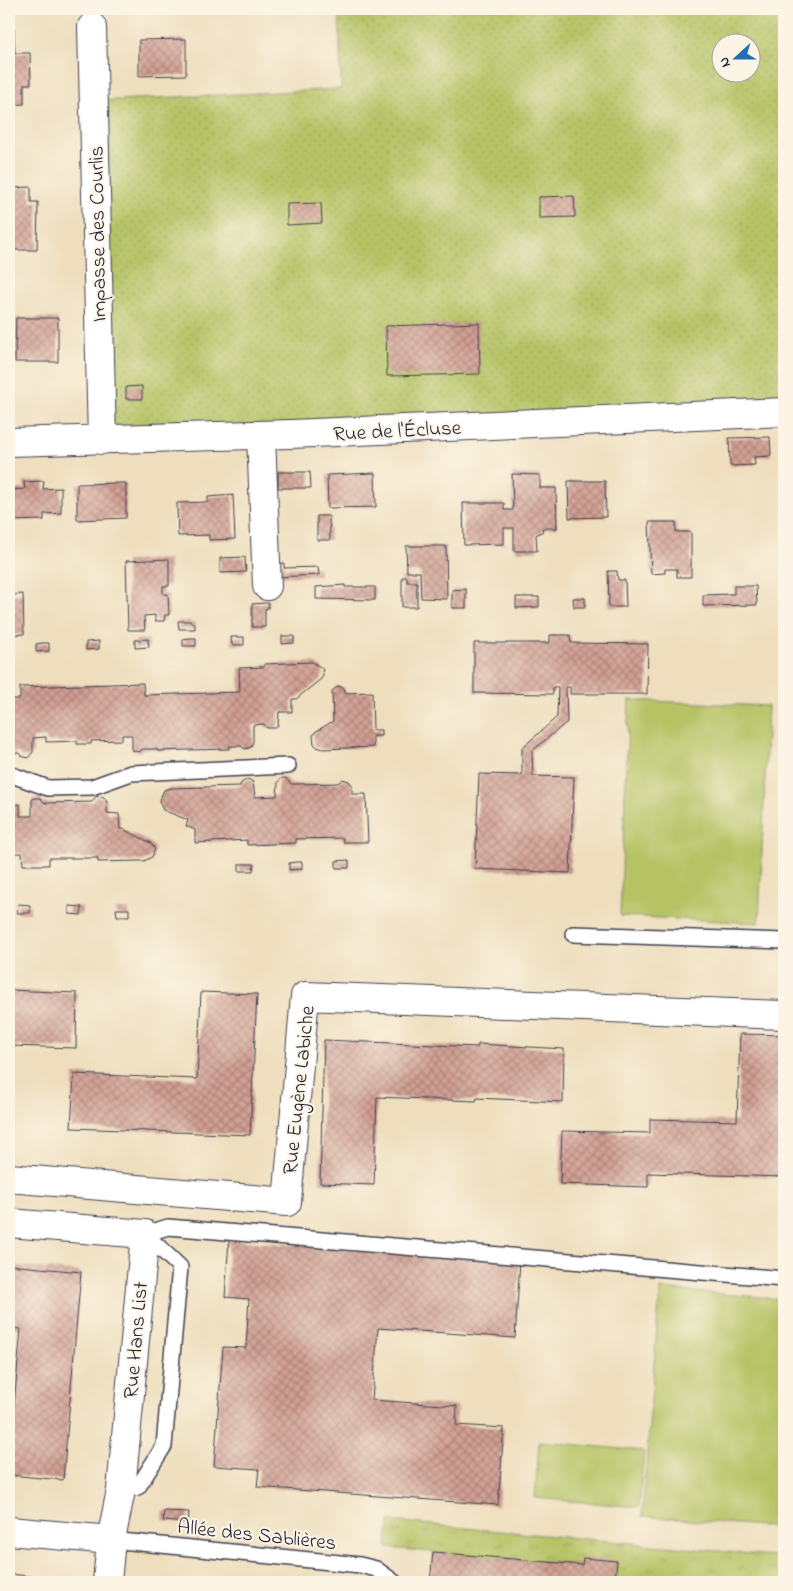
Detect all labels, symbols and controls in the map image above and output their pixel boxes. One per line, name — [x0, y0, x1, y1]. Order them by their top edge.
north arrow — [710, 32, 760, 82]
text: N — [714, 54, 737, 70]
street label: Impasse des Courlis — [82, 146, 116, 322]
street label: Rue de l'Écluse — [332, 414, 462, 450]
street label: Rue Eugène Labiche — [276, 1004, 326, 1176]
street label: Rue Hans List — [117, 1280, 157, 1400]
street label: Allée des Sablières — [176, 1513, 338, 1559]

